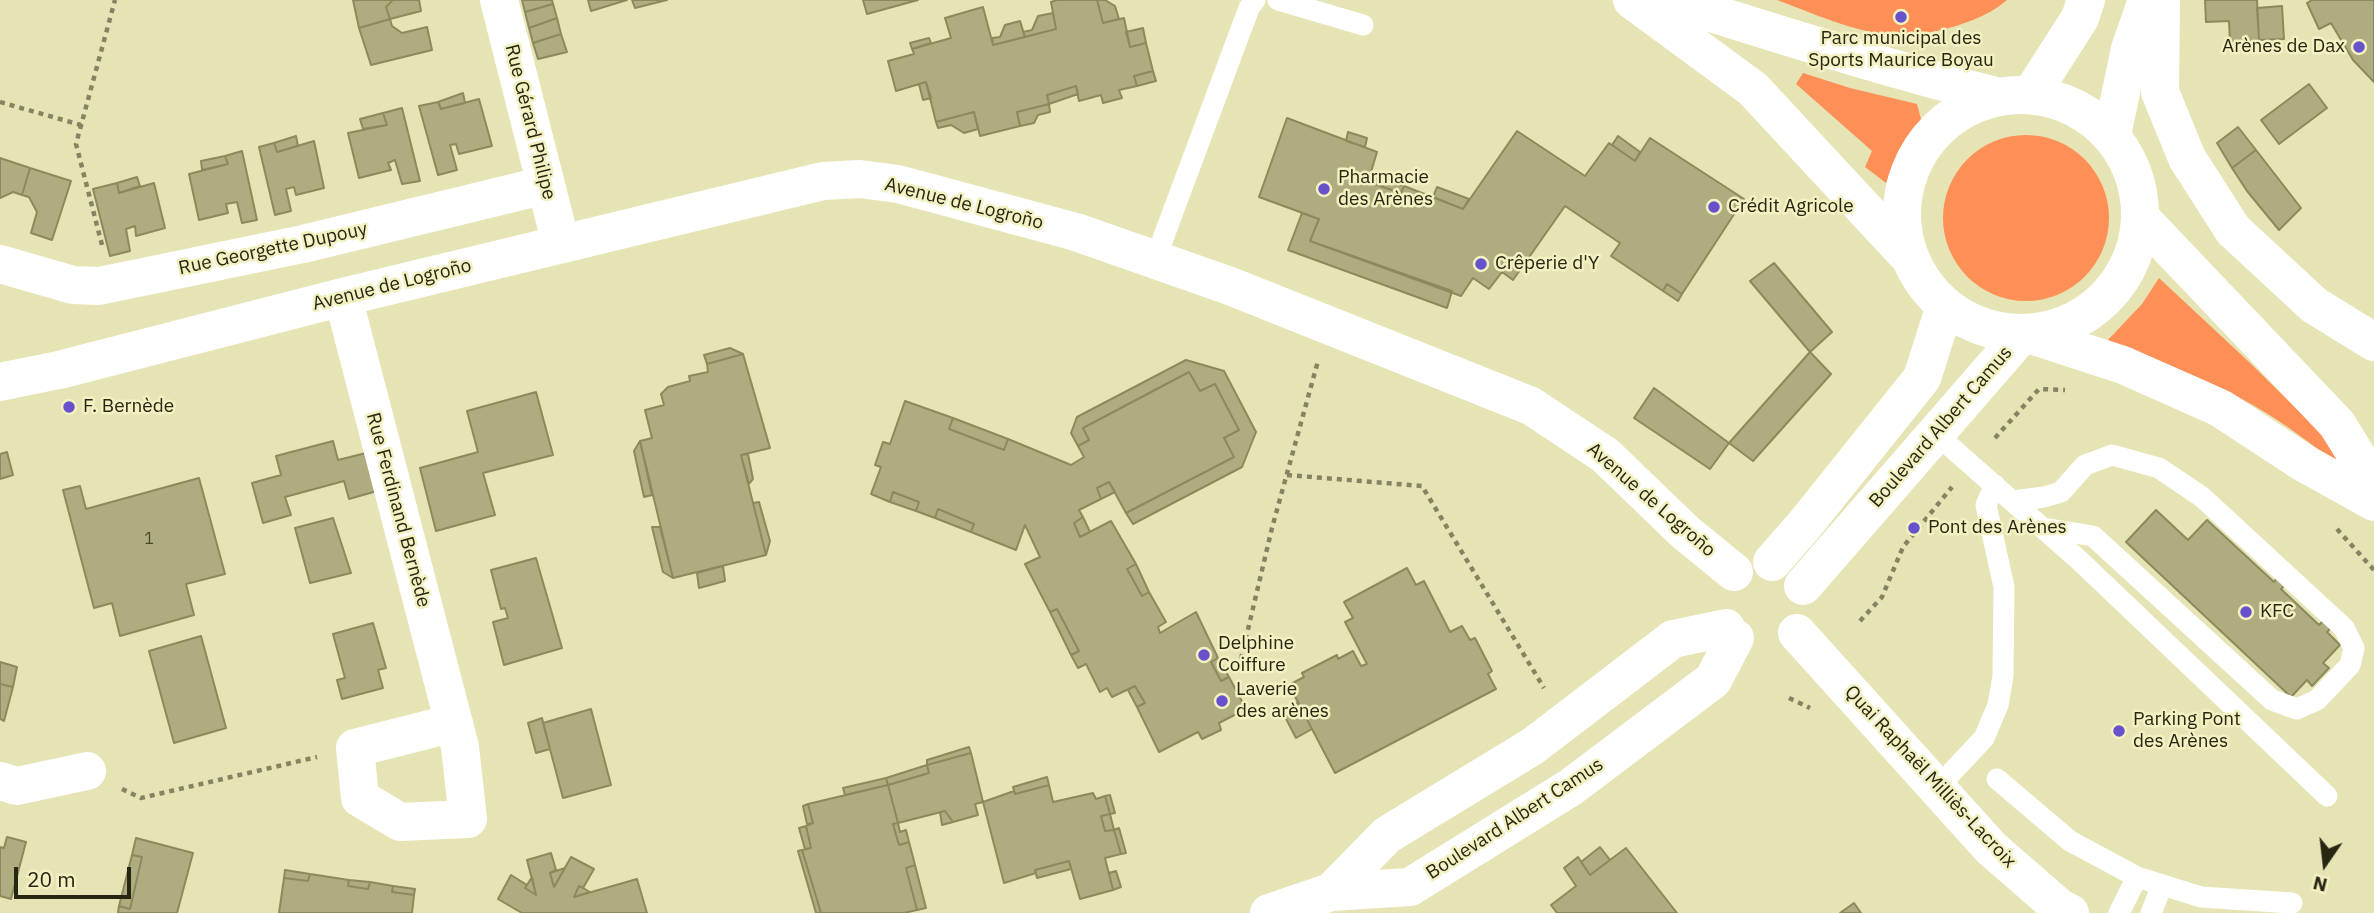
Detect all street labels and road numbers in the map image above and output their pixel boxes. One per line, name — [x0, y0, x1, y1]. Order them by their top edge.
street label: Rue Gérard Philipe — [500, 42, 560, 202]
street label: Avenue de Logroño — [882, 173, 1046, 235]
street label: Rue Georgette Dupouy — [176, 218, 370, 280]
street label: Avenue de Logroño — [310, 254, 474, 316]
street label: Boulevard Albert Camus — [1865, 342, 2017, 512]
street label: Rue Ferdinand Bernède — [361, 410, 435, 610]
street label: Avenue de Logroño — [1582, 438, 1720, 562]
street label: Quai Raphaël Milliès-Lacroix — [1839, 681, 2021, 873]
street label: Boulevard Albert Camus — [1422, 753, 1608, 885]

